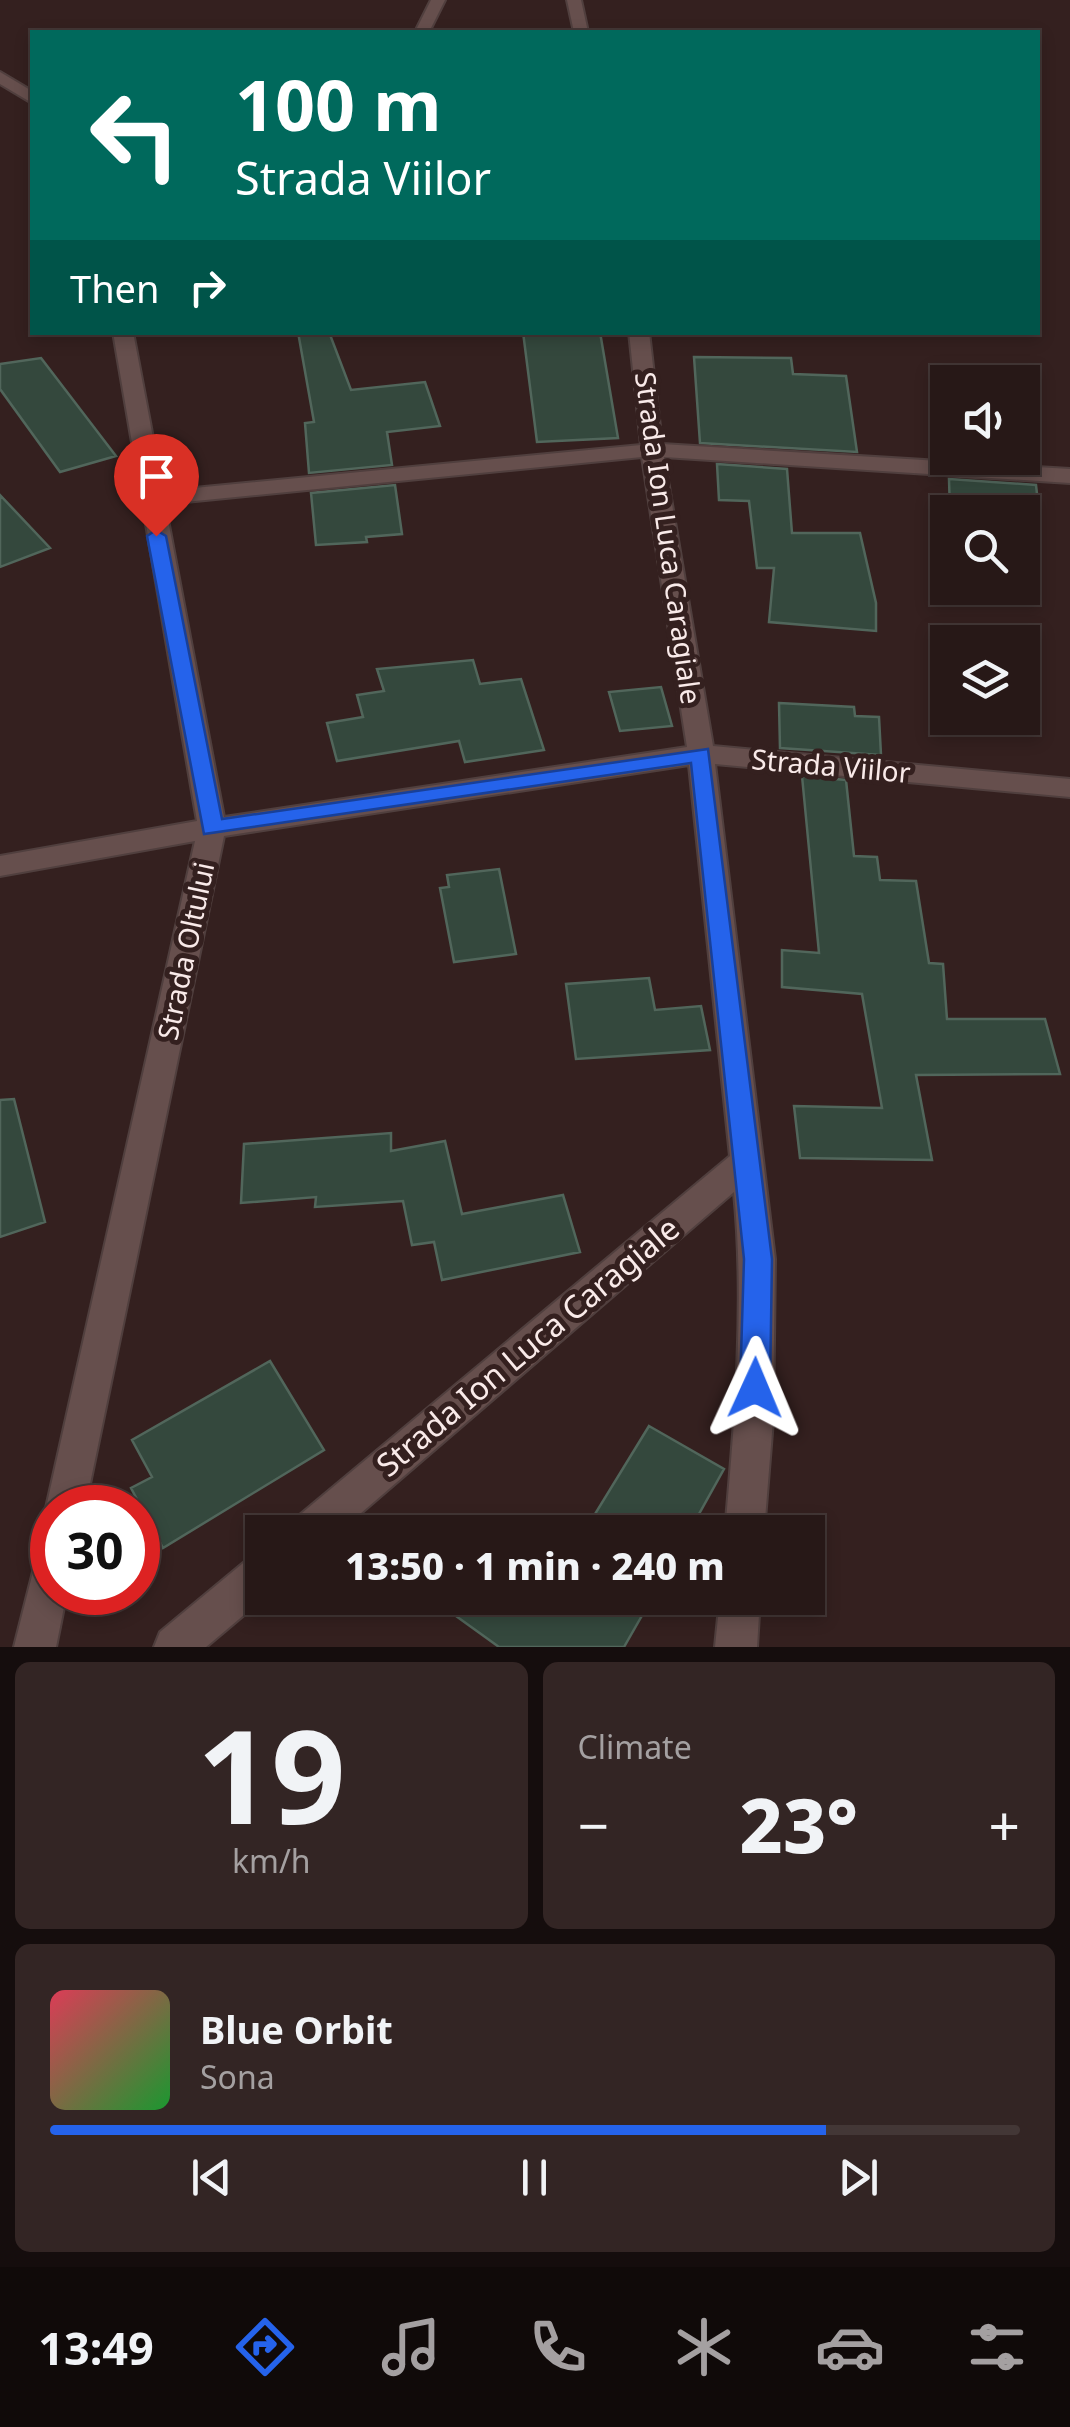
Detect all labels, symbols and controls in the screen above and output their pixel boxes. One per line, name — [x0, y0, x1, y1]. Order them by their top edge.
text: 100 m — [235, 56, 442, 152]
icon: left — [70, 70, 200, 200]
text: Strada Viilor — [235, 147, 491, 208]
icon: right — [180, 260, 235, 315]
text: Then — [70, 262, 160, 314]
map controls — [930, 365, 1040, 735]
button: sound — [930, 365, 1040, 475]
street label: Strada Ion Luca Caragiale — [627, 369, 711, 706]
pin — [114, 434, 199, 537]
icon: arrive — [129, 449, 184, 504]
button: search — [930, 495, 1040, 605]
button: layers — [930, 625, 1040, 735]
street label: Strada Viilor — [750, 739, 913, 791]
street label: Strada Oltului — [148, 858, 222, 1043]
street label: Strada Ion Luca Caragiale — [367, 1206, 688, 1485]
position arrow — [703, 1336, 807, 1440]
speed limit sign: 30 — [30, 1485, 160, 1615]
text: 13:50 · 1 min · 240 m — [345, 1539, 725, 1591]
text: 19 — [197, 1685, 346, 1862]
text: Climate — [578, 1725, 692, 1768]
text: 23° — [740, 1773, 858, 1875]
text: − — [578, 1787, 609, 1862]
text: + — [989, 1787, 1020, 1862]
text: km/h — [232, 1839, 311, 1882]
text: Blue Orbit — [200, 2003, 393, 2055]
text: Sona — [200, 2055, 275, 2098]
icon: previous — [184, 2150, 239, 2205]
icon: pause — [507, 2150, 562, 2205]
icon: next — [831, 2150, 886, 2205]
icon: directions — [230, 2312, 300, 2382]
icon: music — [376, 2312, 446, 2382]
icon: phone — [523, 2312, 593, 2382]
icon: climate — [669, 2312, 739, 2382]
icon: car — [815, 2312, 885, 2382]
icon: filters — [962, 2312, 1032, 2382]
text: 13:49 — [38, 2317, 154, 2378]

